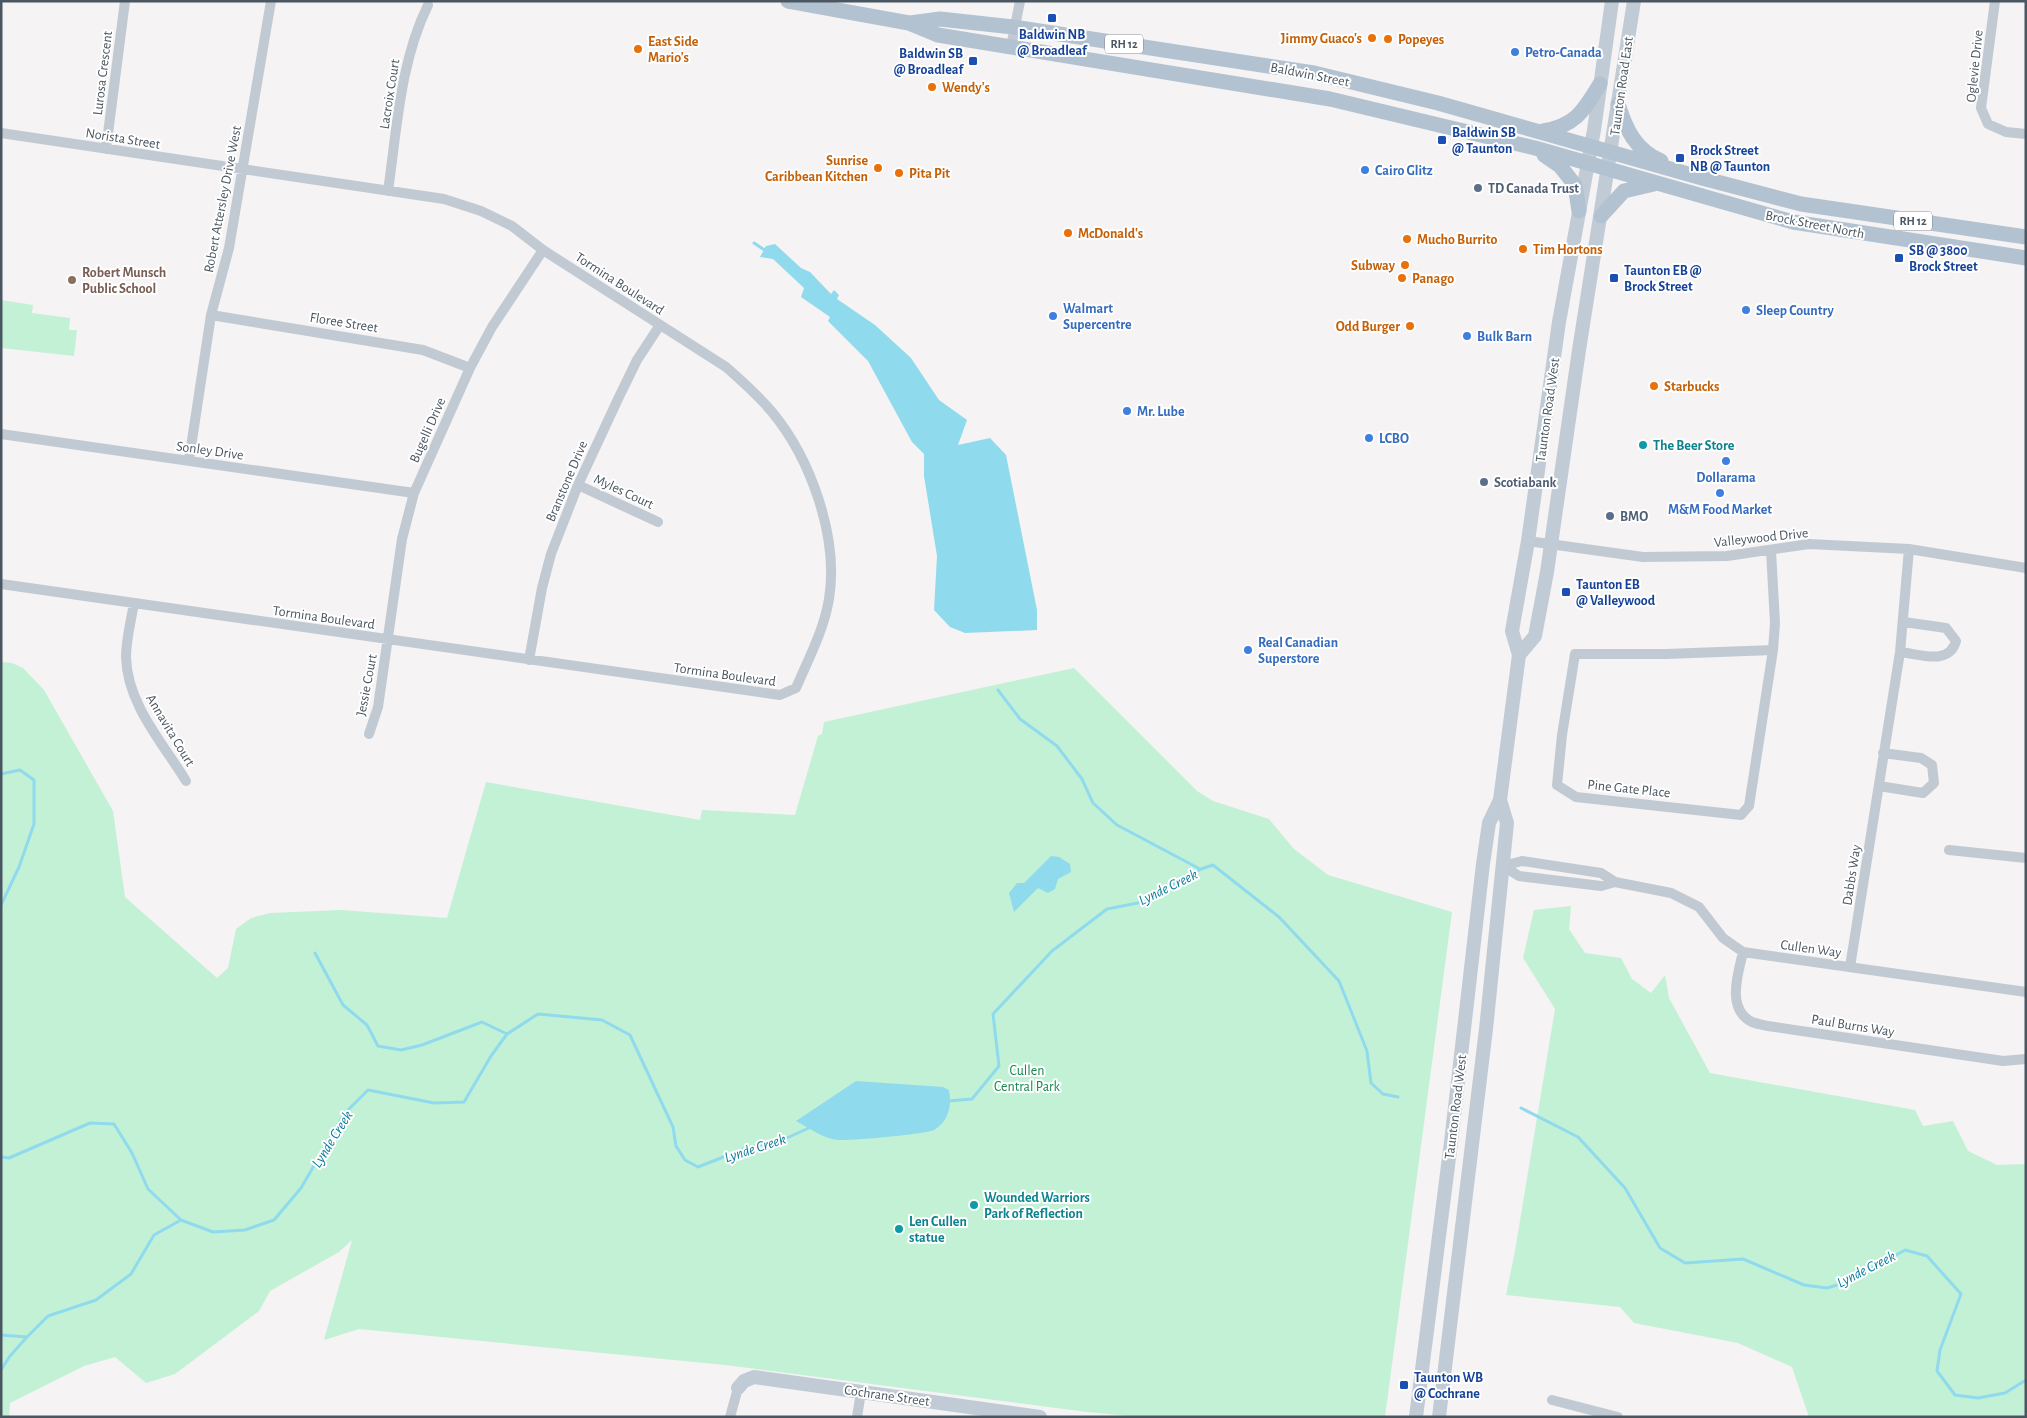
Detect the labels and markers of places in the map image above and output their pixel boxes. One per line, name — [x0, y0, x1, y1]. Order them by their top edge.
marker: Baldwin NB @ Broadleaf — [1046, 12, 1058, 24]
place label: Baldwin NB @ Broadleaf — [1017, 28, 1088, 58]
place label: Jimmy Guaco's — [1281, 32, 1362, 46]
marker: Jimmy Guaco's — [1366, 32, 1378, 44]
marker: Popeyes — [1382, 33, 1394, 45]
place label: Popeyes — [1398, 33, 1444, 47]
place label: East Side Mario's — [648, 35, 699, 65]
marker: East Side Mario's — [632, 43, 644, 55]
marker: Petro-Canada — [1509, 46, 1521, 58]
place label: Petro-Canada — [1525, 46, 1602, 60]
place label: Baldwin SB @ Broadleaf — [894, 47, 964, 77]
marker: Baldwin SB @ Broadleaf — [967, 55, 979, 67]
marker: Wendy's — [926, 81, 938, 93]
place label: Wendy's — [942, 81, 990, 95]
place label: Baldwin SB @ Taunton — [1452, 126, 1516, 156]
marker: Baldwin SB @ Taunton — [1436, 134, 1448, 146]
place label: Brock Street NB @ Taunton — [1690, 144, 1770, 174]
marker: Brock Street NB @ Taunton — [1674, 152, 1686, 164]
place label: Sunrise Caribbean Kitchen — [765, 154, 868, 184]
marker: Sunrise Caribbean Kitchen — [872, 162, 884, 174]
marker: Cairo Glitz — [1359, 164, 1371, 176]
place label: Cairo Glitz — [1375, 164, 1433, 178]
marker: Pita Pit — [893, 167, 905, 179]
place label: Pita Pit — [909, 167, 950, 181]
marker: TD Canada Trust — [1472, 182, 1484, 194]
place label: TD Canada Trust — [1488, 182, 1579, 196]
marker: McDonald's — [1062, 227, 1074, 239]
place label: McDonald's — [1078, 227, 1143, 241]
marker: Mucho Burrito — [1401, 233, 1413, 245]
place label: Mucho Burrito — [1417, 233, 1497, 247]
marker: Tim Hortons — [1517, 243, 1529, 255]
place label: Tim Hortons — [1533, 243, 1603, 257]
place label: SB @ 3800 Brock Street — [1909, 244, 1978, 274]
marker: SB @ 3800 Brock Street — [1893, 252, 1905, 264]
place label: Subway — [1351, 259, 1396, 273]
marker: Subway — [1399, 259, 1411, 271]
place label: Taunton EB @ Brock Street — [1624, 264, 1702, 294]
place label: Robert Munsch Public School — [82, 266, 166, 296]
marker: Panago — [1396, 272, 1408, 284]
place label: Panago — [1412, 272, 1454, 286]
marker: Taunton EB @ Brock Street — [1608, 272, 1620, 284]
marker: Robert Munsch Public School — [66, 274, 78, 286]
place label: Walmart Supercentre — [1063, 302, 1132, 332]
marker: Sleep Country — [1740, 304, 1752, 316]
place label: Sleep Country — [1756, 304, 1834, 318]
marker: Walmart Supercentre — [1047, 310, 1059, 322]
place label: Odd Burger — [1336, 320, 1400, 334]
marker: Odd Burger — [1404, 320, 1416, 332]
marker: Bulk Barn — [1461, 330, 1473, 342]
place label: Bulk Barn — [1477, 330, 1532, 344]
marker: Starbucks — [1648, 380, 1660, 392]
place label: Starbucks — [1664, 380, 1719, 394]
marker: Mr. Lube — [1121, 405, 1133, 417]
place label: Mr. Lube — [1137, 405, 1185, 419]
marker: LCBO — [1363, 432, 1375, 444]
place label: LCBO — [1379, 432, 1409, 446]
marker: The Beer Store — [1637, 439, 1649, 451]
place label: The Beer Store — [1653, 439, 1735, 453]
marker: Dollarama — [1720, 455, 1732, 467]
place label: Dollarama — [1696, 471, 1756, 485]
marker: Scotiabank — [1478, 476, 1490, 488]
place label: Scotiabank — [1494, 476, 1557, 490]
marker: M&M Food Market — [1714, 487, 1726, 499]
place label: M&M Food Market — [1668, 503, 1772, 517]
marker: BMO — [1604, 510, 1616, 522]
place label: BMO — [1620, 510, 1648, 524]
place label: Taunton EB @ Valleywood — [1576, 578, 1656, 608]
marker: Taunton EB @ Valleywood — [1560, 586, 1572, 598]
place label: Real Canadian Superstore — [1258, 636, 1338, 666]
marker: Real Canadian Superstore — [1242, 644, 1254, 656]
place label: Wounded Warriors Park of Reflection — [984, 1191, 1090, 1221]
marker: Wounded Warriors Park of Reflection — [968, 1199, 980, 1211]
place label: Len Cullen statue — [909, 1215, 967, 1245]
marker: Len Cullen statue — [893, 1223, 905, 1235]
place label: Taunton WB @ Cochrane — [1414, 1371, 1483, 1401]
marker: Taunton WB @ Cochrane — [1398, 1379, 1410, 1391]

